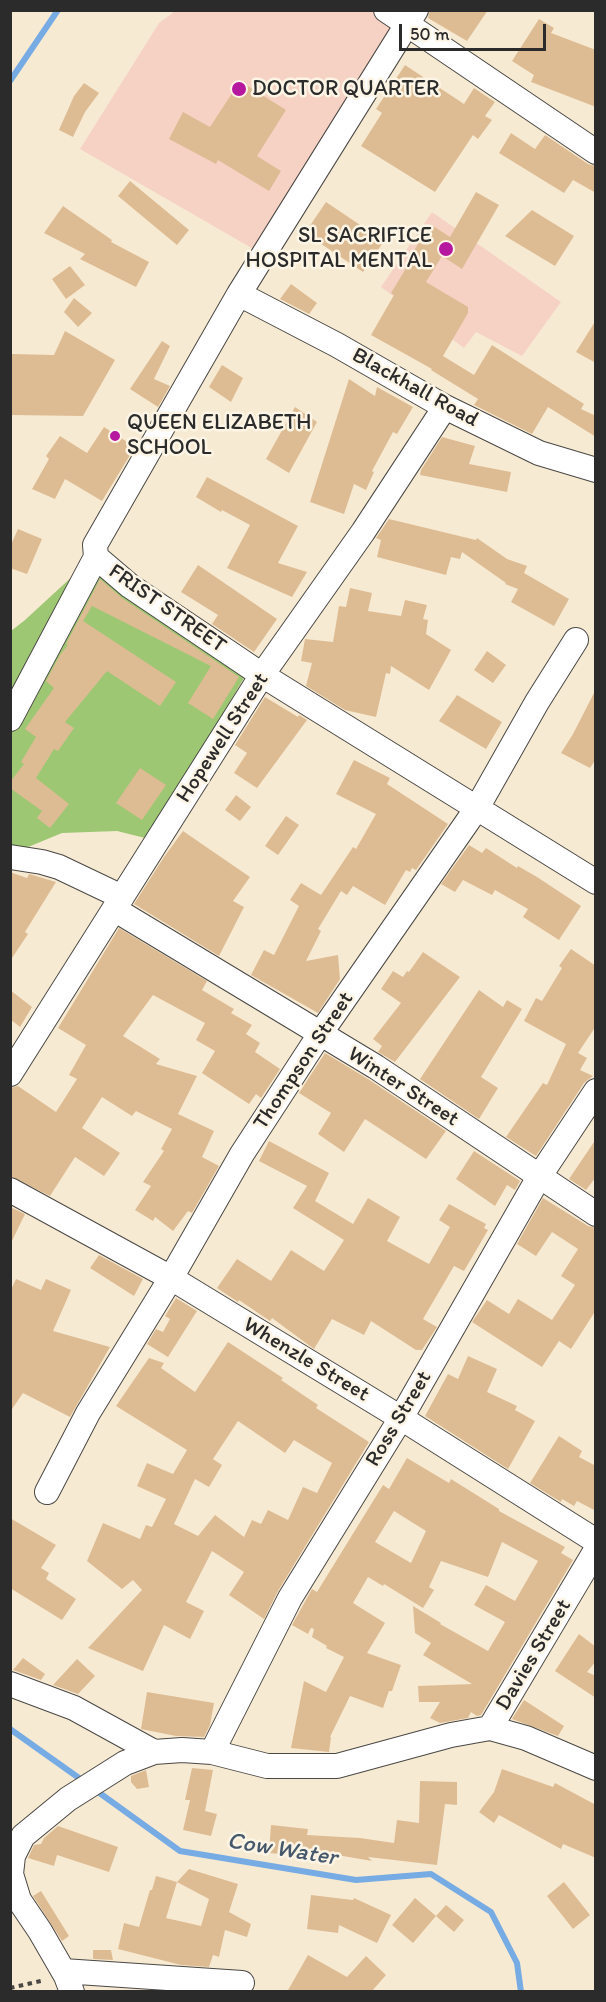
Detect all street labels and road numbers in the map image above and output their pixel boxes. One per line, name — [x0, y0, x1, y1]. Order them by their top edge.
street label: Blackhall Road — [347, 342, 483, 434]
street label: FRIST STREET — [103, 559, 231, 659]
street label: Hopewell Street — [171, 668, 275, 808]
street label: Thompson Street — [248, 987, 360, 1135]
street label: Winter Street — [342, 1041, 464, 1133]
street label: Whenzle Street — [238, 1312, 374, 1408]
street label: Ross Street — [360, 1366, 438, 1472]
street label: Davies Street — [490, 1595, 578, 1715]

